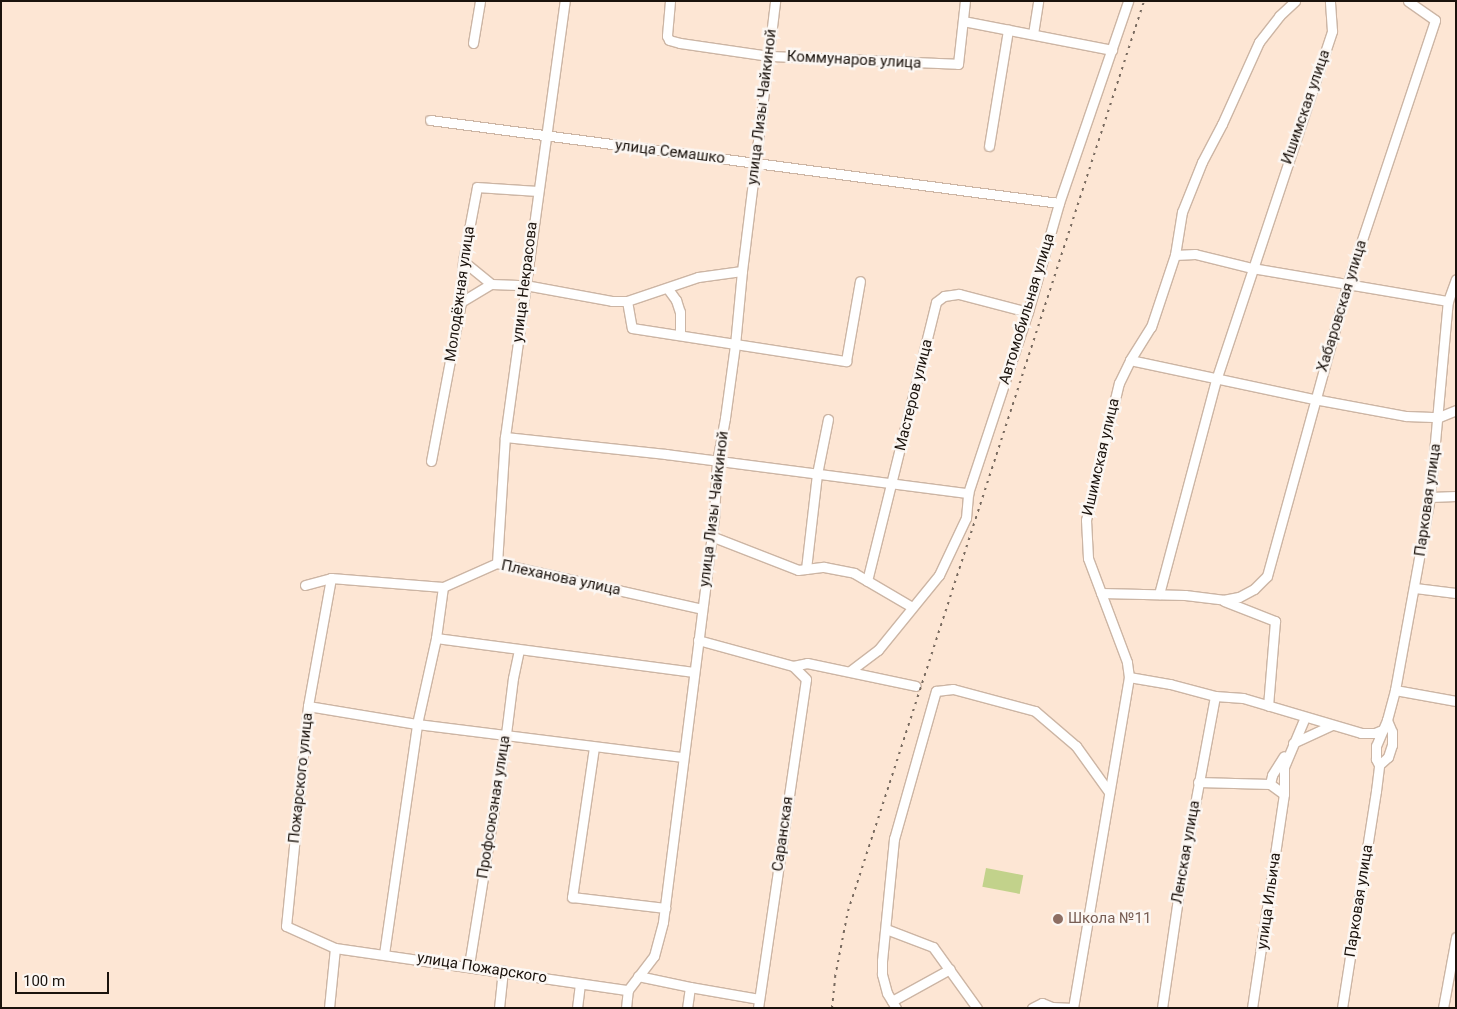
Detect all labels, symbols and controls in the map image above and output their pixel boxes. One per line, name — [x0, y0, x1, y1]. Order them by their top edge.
street label: улица Лизы Чайкиной — [744, 28, 780, 186]
street label: Коммунаров улица — [786, 47, 922, 73]
street label: Ишимская улица — [1278, 47, 1334, 167]
street label: улица Семашко — [614, 136, 726, 168]
street label: улица Некрасова — [509, 221, 541, 343]
street label: Молодёжная улица — [442, 225, 478, 363]
street label: Автомобильная улица — [995, 231, 1059, 387]
street label: Хабаровская улица — [1313, 238, 1371, 374]
street label: Мастеров улица — [891, 337, 937, 453]
street label: Ишимская улица — [1079, 397, 1123, 517]
street label: улица Лизы Чайкиной — [696, 430, 732, 588]
street label: Парковая улица — [1411, 442, 1445, 558]
street label: Плеханова улица — [500, 557, 622, 599]
street label: Пожарского улица — [285, 712, 317, 844]
street label: Профсоюзная улица — [474, 734, 514, 880]
street label: Саранская — [769, 795, 797, 873]
street label: Ленская улица — [1168, 799, 1204, 905]
street label: Парковая улица — [1341, 843, 1377, 959]
street label: улица Ильича — [1253, 851, 1285, 951]
place label: Школа №11 — [1068, 910, 1151, 928]
marker: Школа №11 — [1052, 913, 1064, 925]
street label: улица Пожарского — [416, 949, 548, 987]
scale bar — [18, 962, 111, 994]
text: 100 m — [23, 972, 65, 990]

